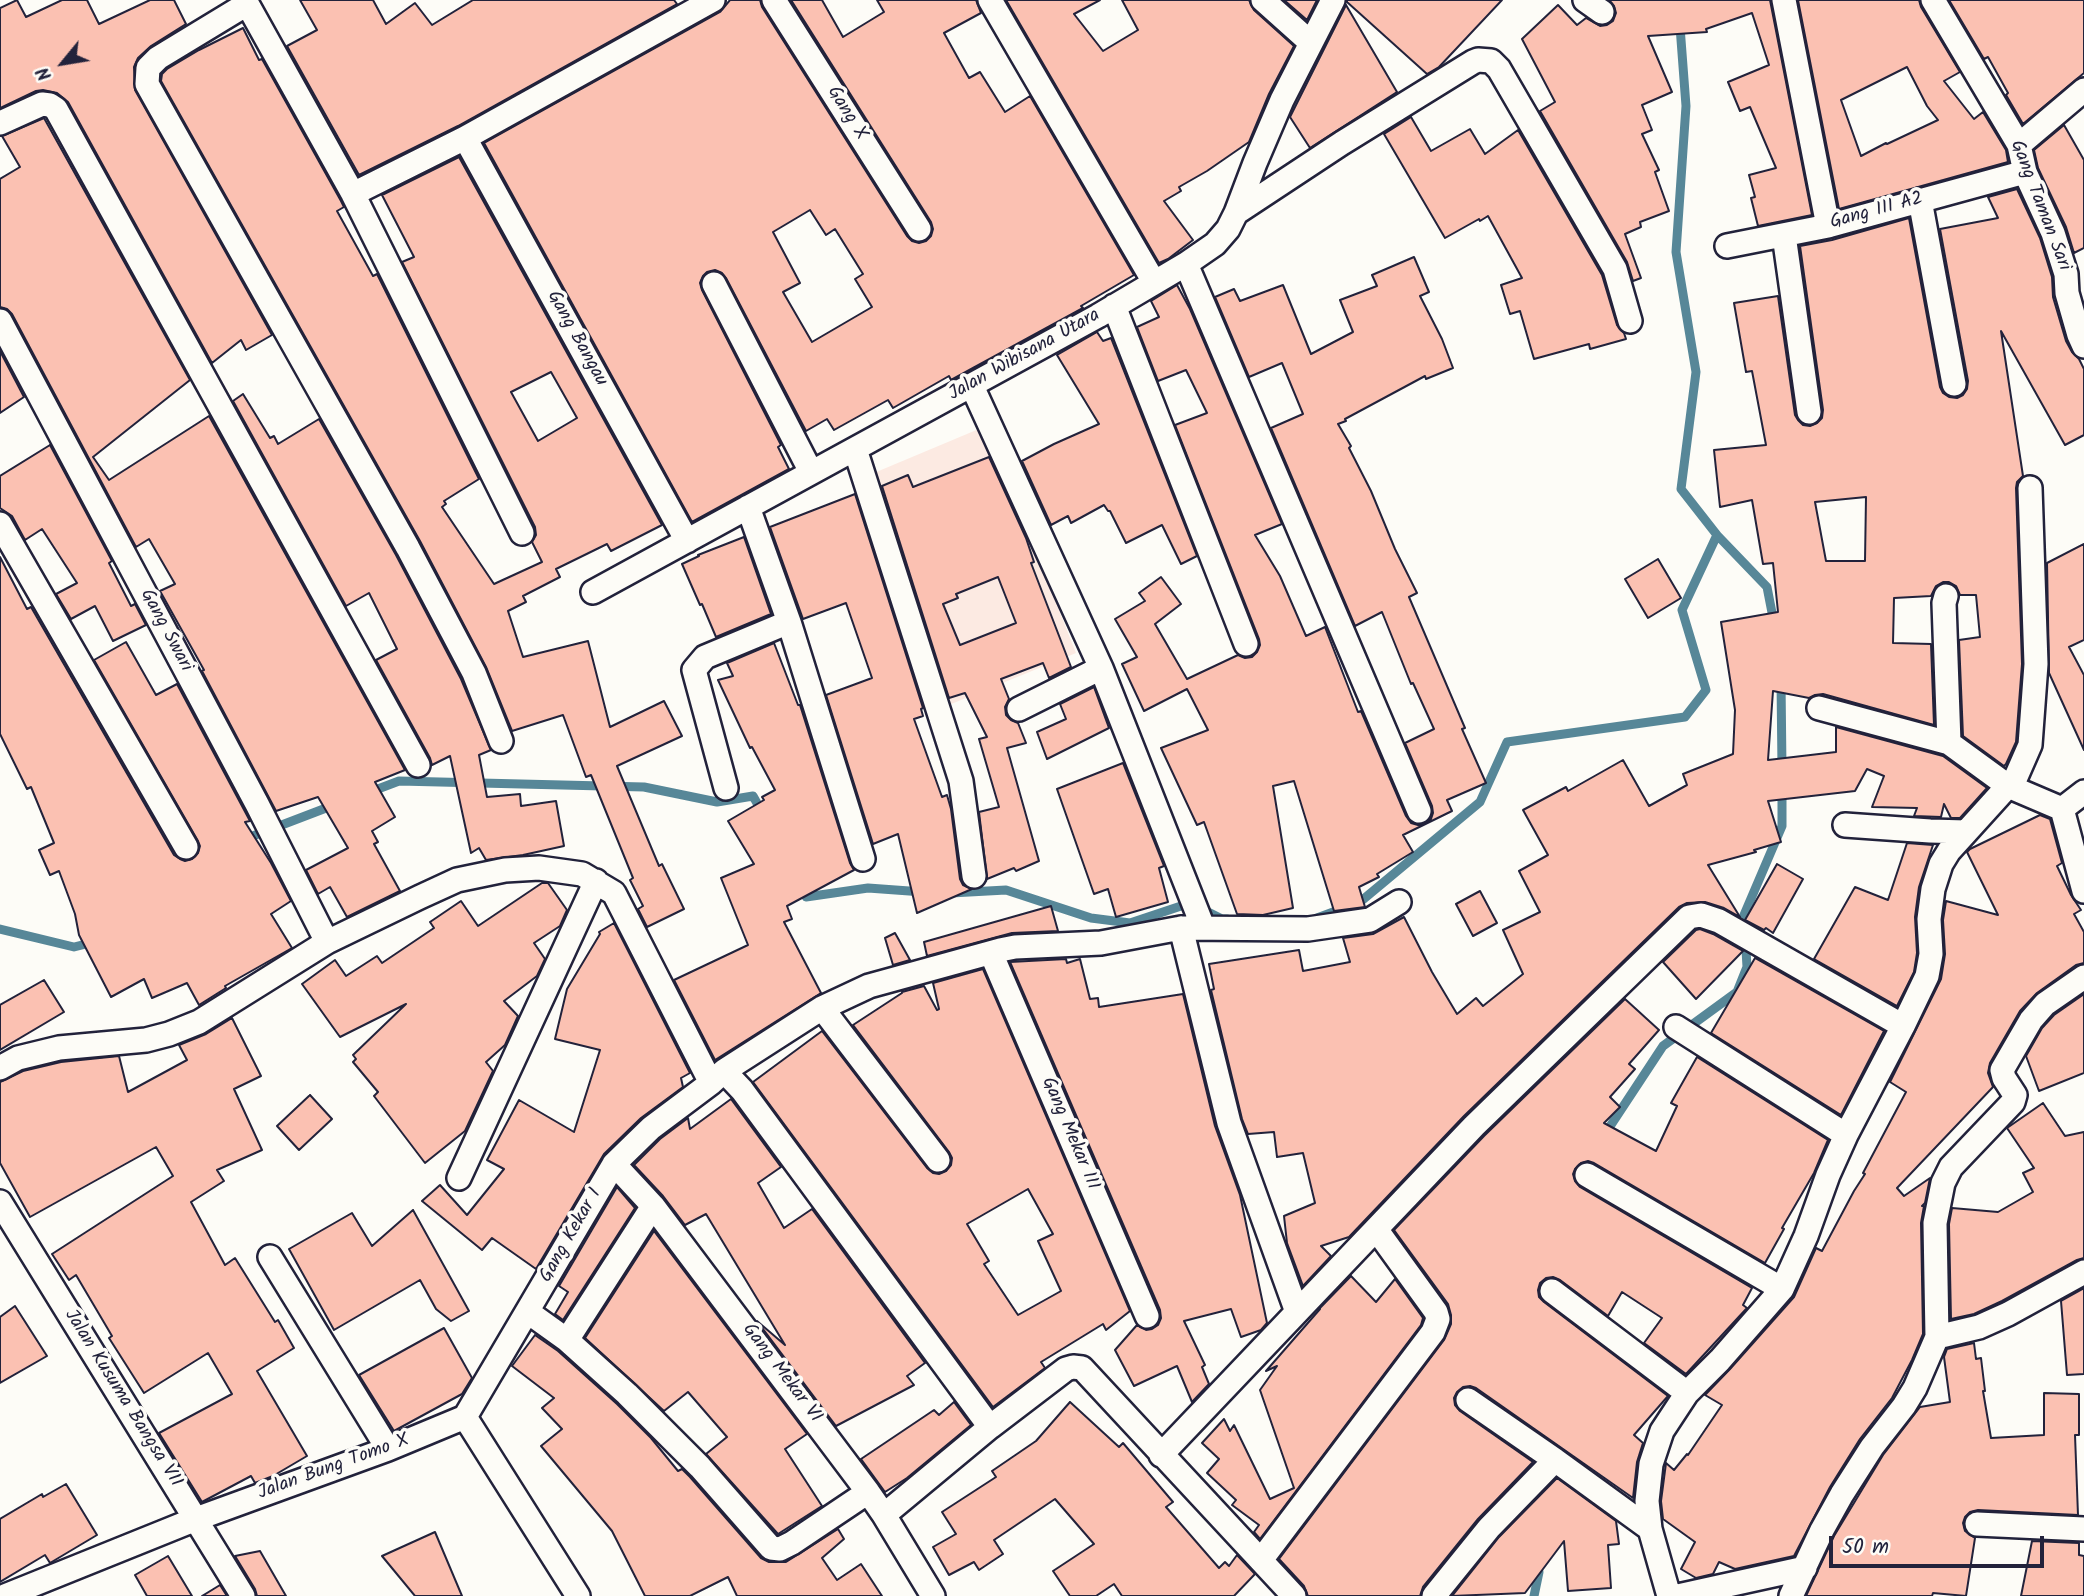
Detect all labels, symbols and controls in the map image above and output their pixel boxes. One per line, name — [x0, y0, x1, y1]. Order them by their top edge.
north arrow — [28, 28, 98, 98]
text: N — [29, 61, 61, 86]
street label: Gang X — [821, 83, 871, 145]
street label: Gang Taman Sari — [2004, 138, 2074, 274]
street label: Gang III A2 — [1828, 189, 1926, 235]
street label: Gang Bangau — [540, 287, 612, 391]
street label: Jalan Wibisana Utara — [945, 305, 1105, 407]
street label: Gang Swari — [134, 586, 196, 676]
street label: Gang Mekar III — [1035, 1074, 1103, 1194]
street label: Gang Kekar I — [536, 1185, 608, 1287]
street label: Jalan Kusuma Bangsa VII — [58, 1306, 186, 1492]
street label: Gang Mekar VI — [736, 1320, 826, 1428]
street label: Jalan Bung Tomo X — [255, 1430, 413, 1506]
scale bar — [1832, 1522, 2047, 1566]
text: 50 m — [1842, 1531, 1889, 1564]

